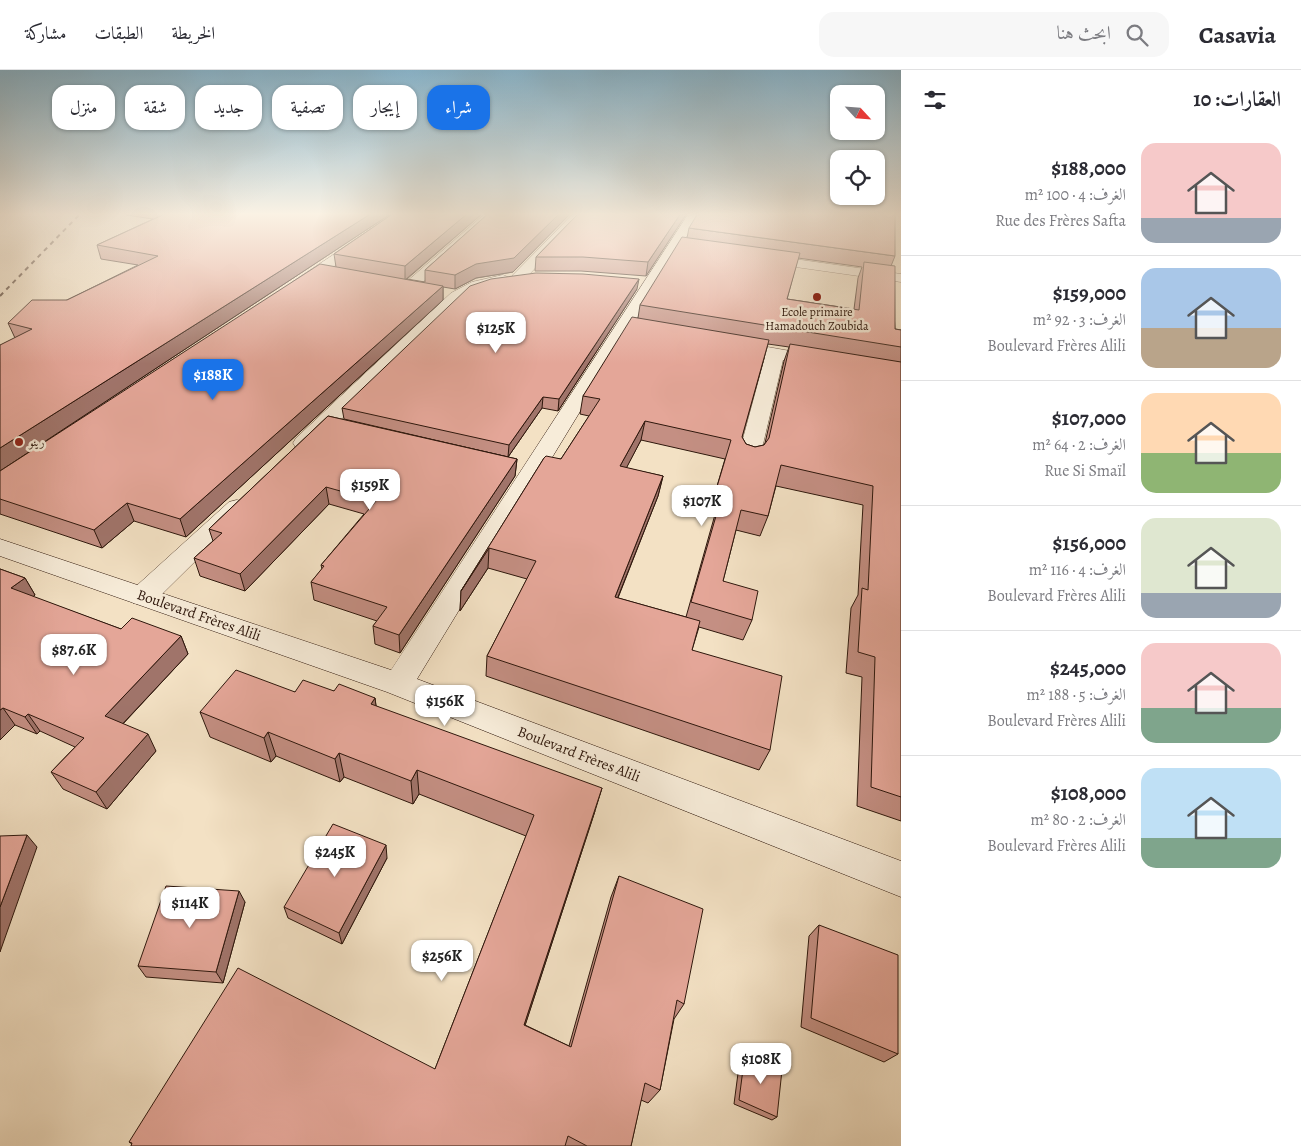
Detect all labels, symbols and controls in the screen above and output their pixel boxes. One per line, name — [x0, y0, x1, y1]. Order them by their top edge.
search box — [819, 12, 1169, 57]
text: Casavia — [1199, 19, 1276, 51]
text: ابحث هنا — [1056, 20, 1111, 46]
text: مشاركة — [25, 21, 66, 45]
text: الطبقات — [94, 21, 143, 45]
text: الخريطة — [171, 21, 215, 45]
icon: search — [1123, 21, 1151, 49]
chip: منزل — [52, 85, 115, 130]
chip: شقة — [125, 85, 185, 130]
chip: جديد — [195, 85, 262, 130]
chip: تصفية — [272, 85, 343, 130]
chip: إيجار — [353, 85, 417, 130]
chip: شراء — [427, 85, 490, 130]
north arrow — [830, 85, 885, 140]
map controls — [830, 85, 885, 205]
text: العقارات: 10 — [1193, 85, 1281, 113]
icon: filters — [921, 86, 949, 114]
button: locate — [830, 150, 885, 205]
text: $188,000 — [1051, 154, 1126, 182]
icon: home — [1181, 163, 1241, 223]
text: الغرف: 4 · 100 m² — [1025, 184, 1126, 206]
text: Rue des Frères Safta — [995, 210, 1126, 232]
text: $159,000 — [1053, 279, 1126, 307]
icon: home — [1181, 288, 1241, 348]
marker: Ecole primaire Hamadouch Zoubida — [811, 291, 823, 303]
place label: Ecole primaire Hamadouch Zoubida — [765, 304, 869, 334]
text: الغرف: 3 · 92 m² — [1033, 309, 1126, 331]
pin: $125K — [461, 312, 531, 354]
text: $125K — [477, 317, 515, 339]
text: Boulevard Frères Alili — [987, 335, 1126, 357]
pin: $188K — [178, 358, 248, 401]
text: $188K — [193, 364, 233, 386]
text: $107,000 — [1052, 404, 1126, 432]
icon: home — [1181, 413, 1241, 473]
place label: رينو — [28, 434, 45, 450]
text: الغرف: 2 · 64 m² — [1032, 434, 1126, 456]
marker: رينو — [13, 436, 25, 448]
text: Rue Si Smaïl — [1044, 460, 1126, 482]
pin: $159K — [335, 468, 405, 511]
text: $159K — [351, 474, 389, 496]
pin: $107K — [667, 484, 737, 527]
text: $107K — [683, 490, 721, 512]
text: $156,000 — [1053, 529, 1126, 557]
icon: home — [1181, 538, 1241, 598]
text: الغرف: 4 · 116 m² — [1029, 559, 1126, 581]
street label: Boulevard Frères Alili — [134, 584, 264, 646]
text: Boulevard Frères Alili — [987, 585, 1126, 607]
pin: $87.6K — [33, 634, 115, 676]
text: $87.6K — [52, 639, 96, 661]
text: $245,000 — [1050, 654, 1126, 682]
icon: home — [1181, 663, 1241, 723]
pin: $156K — [410, 684, 480, 727]
text: الغرف: 5 · 188 m² — [1027, 684, 1126, 706]
text: $156K — [426, 690, 464, 712]
text: Boulevard Frères Alili — [987, 710, 1126, 732]
street label: Boulevard Frères Alili — [515, 721, 643, 787]
text: $108,000 — [1051, 779, 1126, 807]
icon: home — [1181, 788, 1241, 848]
text: الغرف: 2 · 80 m² — [1031, 809, 1126, 831]
text: Boulevard Frères Alili — [987, 835, 1126, 857]
pin: $245K — [300, 836, 370, 878]
text: $245K — [315, 841, 355, 863]
pin: $114K — [155, 886, 225, 929]
text: $114K — [172, 892, 208, 914]
pin: $256K — [407, 940, 477, 982]
text: $256K — [422, 945, 462, 967]
pin: $108K — [726, 1042, 796, 1085]
text: $108K — [741, 1048, 781, 1070]

